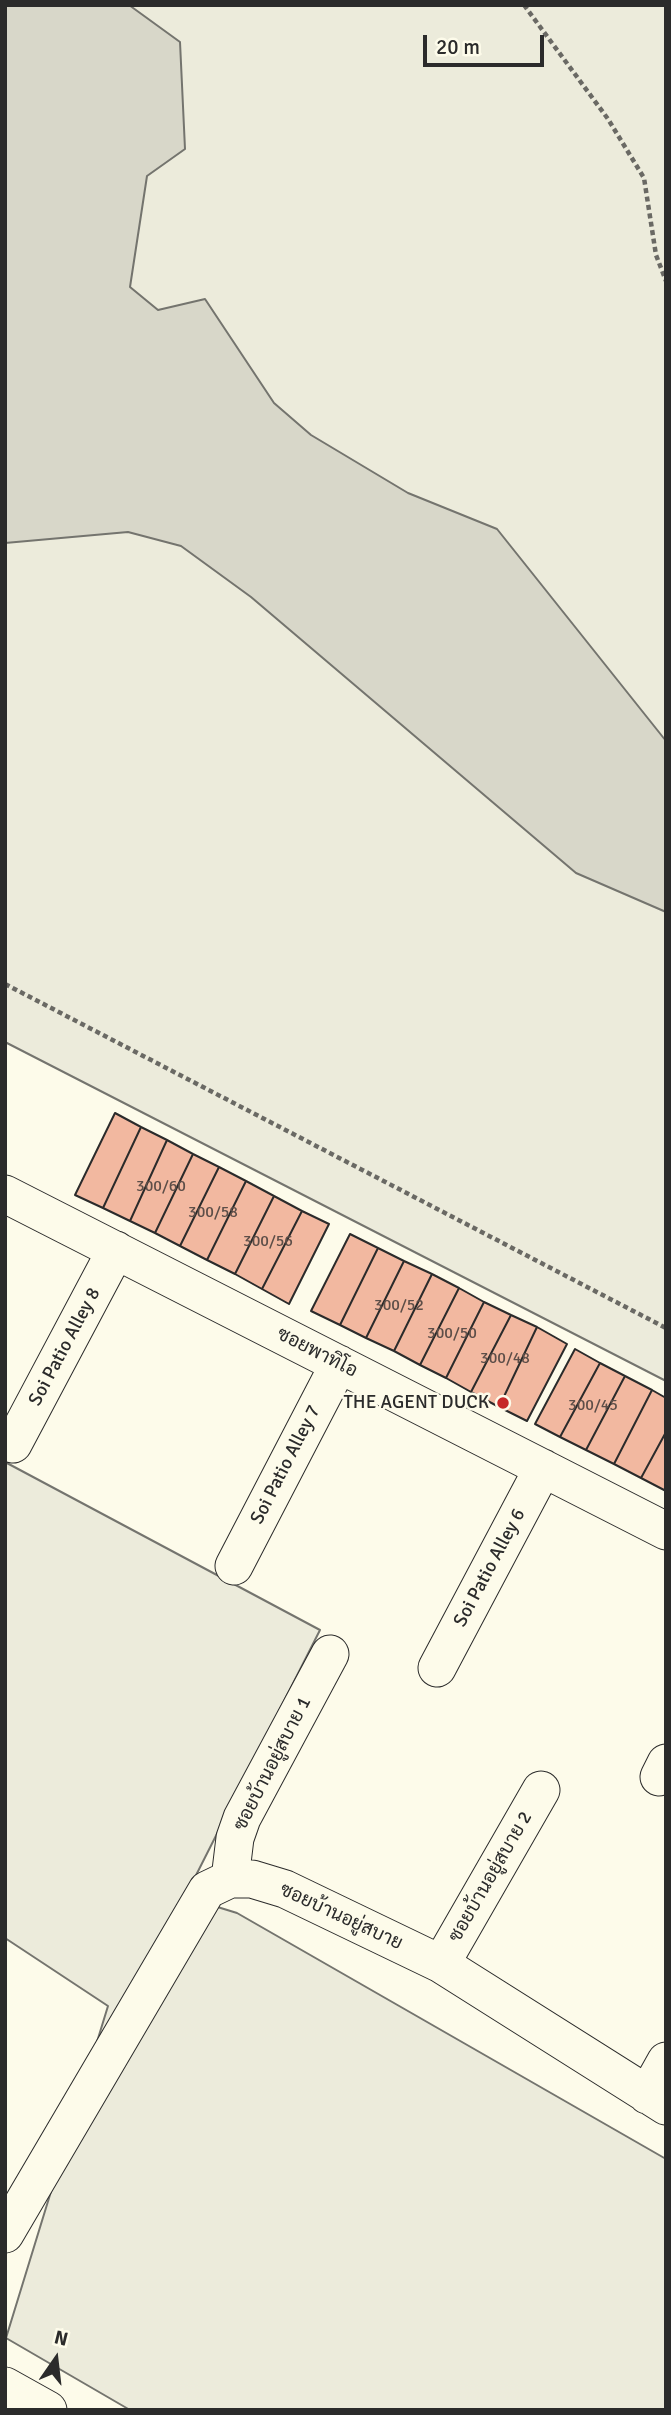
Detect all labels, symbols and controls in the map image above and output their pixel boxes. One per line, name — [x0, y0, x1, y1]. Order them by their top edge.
scale bar — [426, 21, 547, 65]
text: 20 m — [436, 34, 480, 60]
house number: 300/60 — [136, 1177, 186, 1197]
house number: 300/58 — [188, 1203, 238, 1223]
house number: 300/56 — [243, 1232, 293, 1252]
street label: Soi Patio Alley 8 — [24, 1284, 106, 1410]
house number: 300/52 — [374, 1296, 424, 1316]
street label: ซอยพาทิโอ — [273, 1323, 361, 1383]
house number: 300/50 — [427, 1324, 477, 1344]
house number: 300/48 — [480, 1349, 530, 1369]
place label: THE AGENT DUCK — [343, 1392, 489, 1414]
marker: THE AGENT DUCK — [495, 1395, 511, 1411]
house number: 300/45 — [568, 1396, 618, 1416]
street label: Soi Patio Alley 7 — [246, 1402, 326, 1528]
street label: Soi Patio Alley 6 — [449, 1505, 531, 1631]
street label: ซอยบ้านอยู่สบาย 1 — [229, 1693, 317, 1835]
street label: ซอยบ้านอยู่สบาย 2 — [444, 1808, 538, 1946]
street label: ซอยบ้านอยู่สบาย — [276, 1879, 406, 1955]
north arrow — [21, 2324, 91, 2394]
text: N — [52, 2325, 70, 2352]

